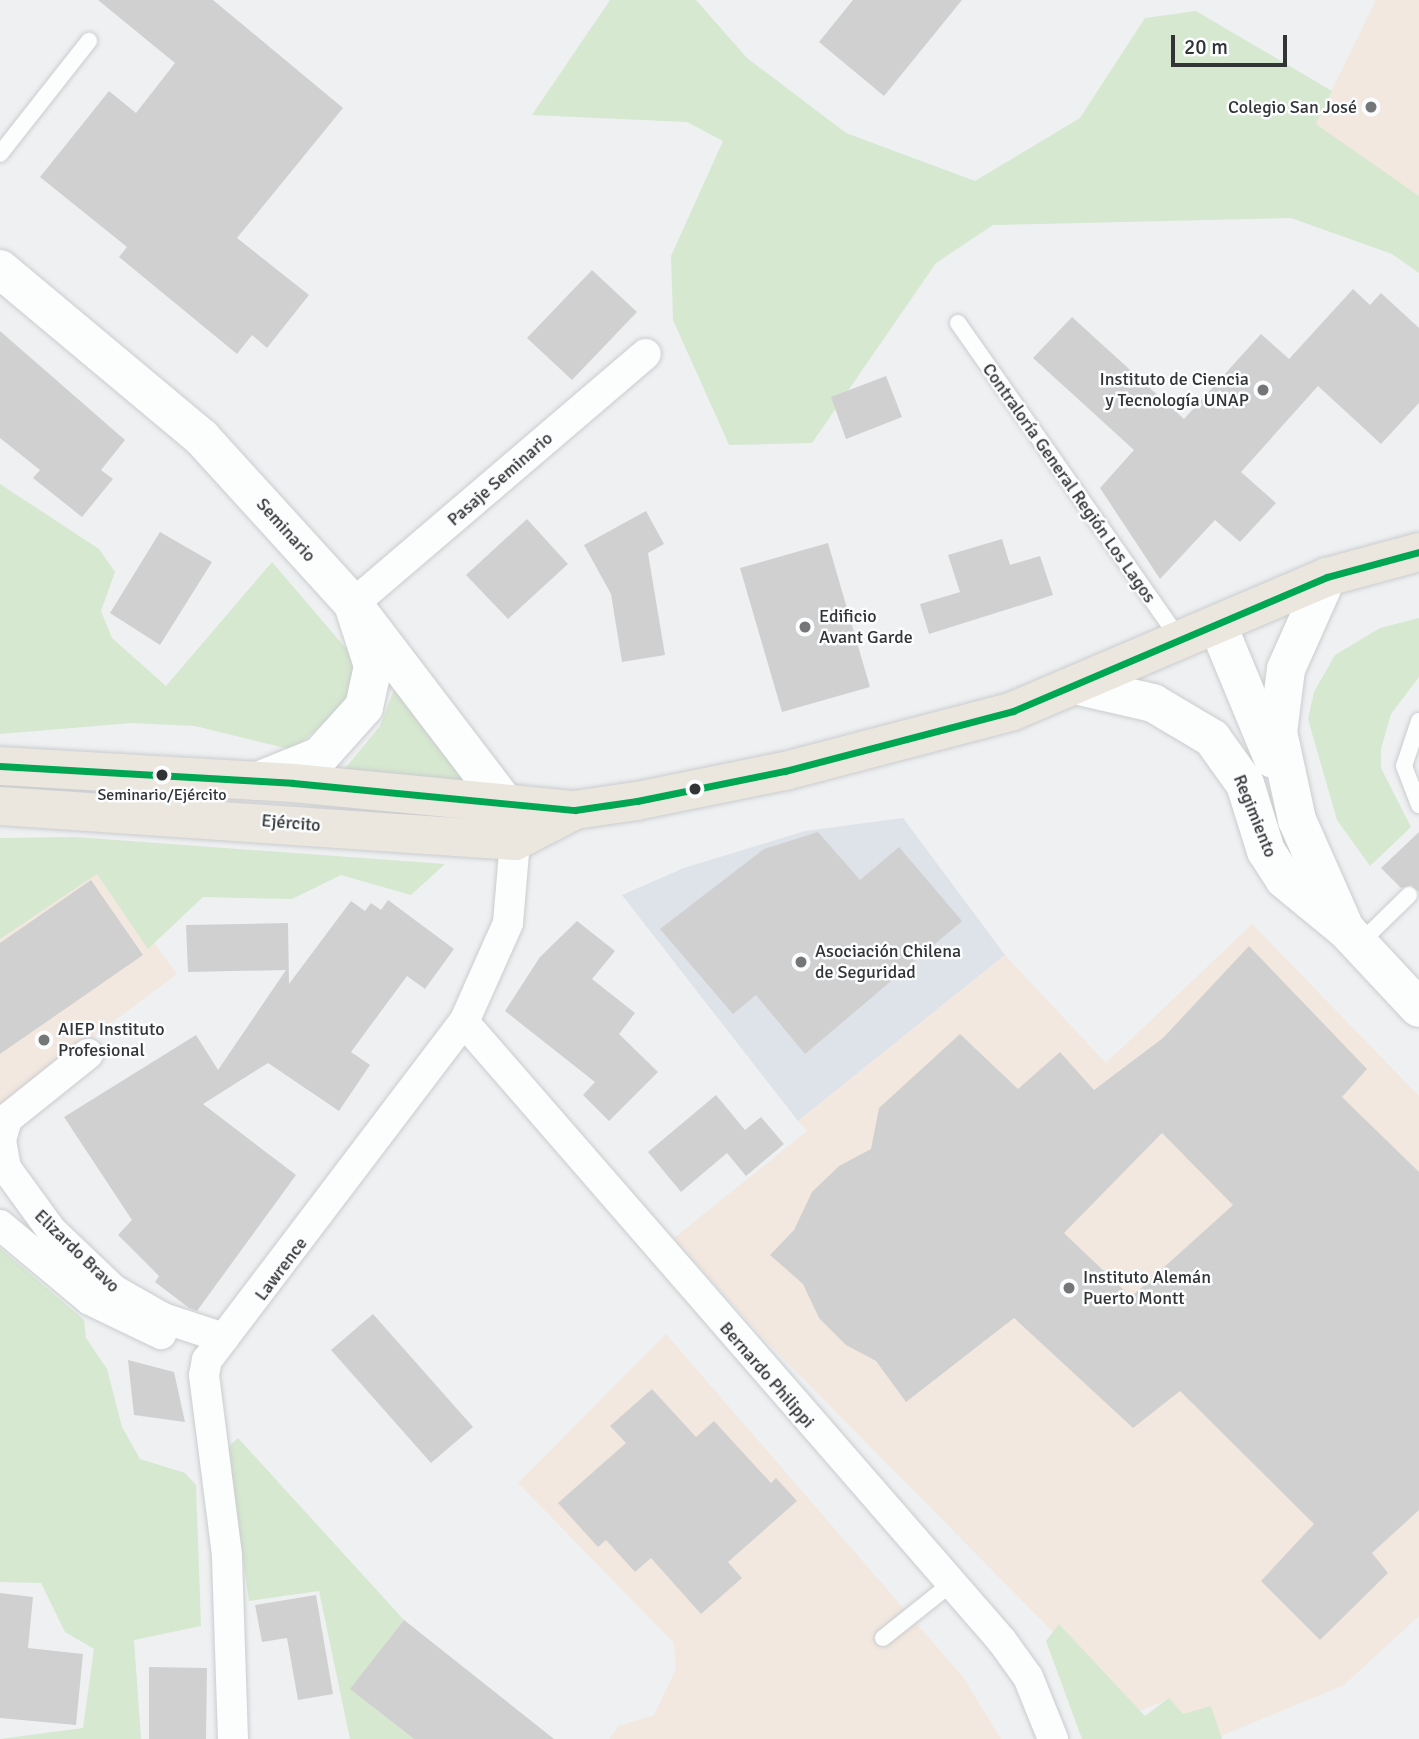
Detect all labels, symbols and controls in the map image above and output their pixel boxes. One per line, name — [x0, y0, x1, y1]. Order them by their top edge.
scale bar — [1174, 21, 1290, 65]
text: 20 m — [1184, 34, 1228, 60]
place label: Colegio San José — [1228, 96, 1357, 118]
marker: Colegio San José — [1363, 99, 1379, 115]
street label: Contraloría General Región Los Lagos — [978, 359, 1160, 607]
place label: Instituto de Ciencia y Tecnología UNAP — [1099, 369, 1249, 412]
marker: Instituto de Ciencia y Tecnología UNAP — [1255, 382, 1271, 398]
street label: Pasaje Seminario — [443, 427, 557, 531]
street label: Seminario — [252, 494, 320, 566]
place label: Edificio Avant Garde — [819, 606, 913, 648]
marker: Edificio Avant Garde — [797, 619, 813, 635]
marker: Seminario/Ejército — [155, 768, 169, 782]
street label: Regimiento — [1229, 771, 1281, 861]
unlabelled marker — [688, 782, 702, 796]
place label: Seminario/Ejército — [97, 785, 227, 805]
street label: Ejército — [260, 810, 322, 836]
place label: Asociación Chilena de Seguridad — [815, 941, 961, 984]
marker: Asociación Chilena de Seguridad — [793, 954, 809, 970]
place label: AIEP Instituto Profesional — [58, 1019, 165, 1062]
marker: AIEP Instituto Profesional — [36, 1032, 52, 1048]
street label: Elizardo Bravo — [30, 1205, 124, 1297]
street label: Lawrence — [250, 1233, 312, 1305]
place label: Instituto Alemán Puerto Montt — [1083, 1267, 1211, 1310]
marker: Instituto Alemán Puerto Montt — [1061, 1280, 1077, 1296]
street label: Bernardo Philippi — [715, 1317, 819, 1433]

